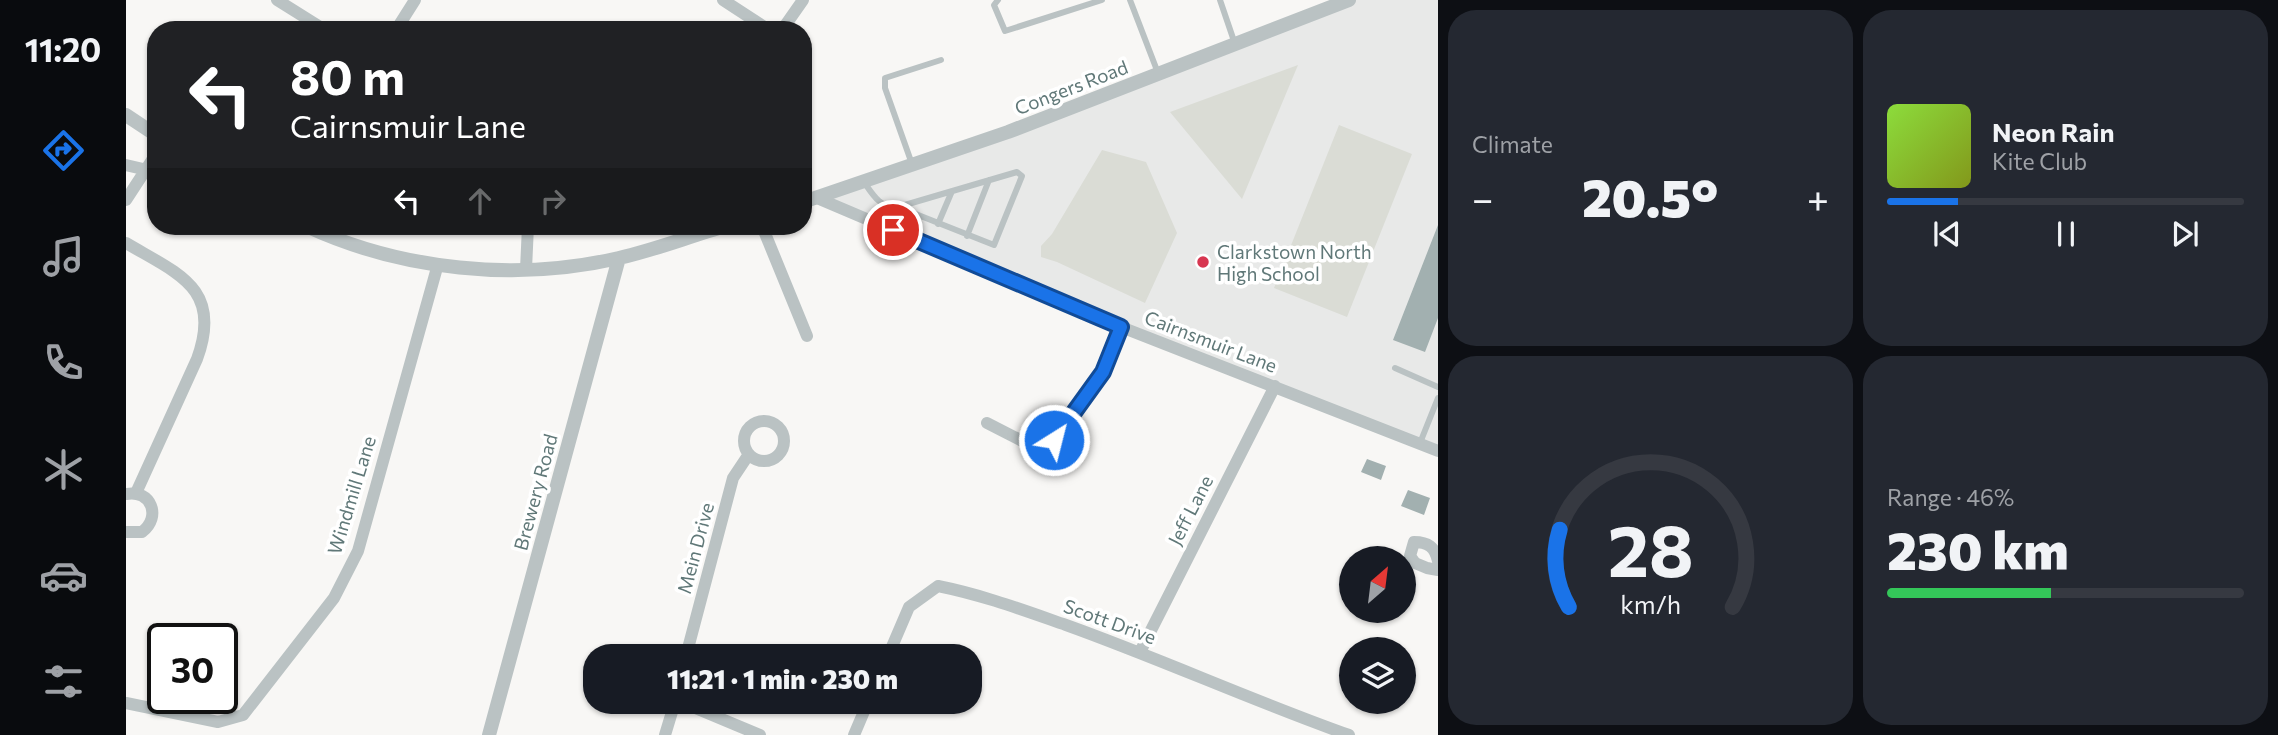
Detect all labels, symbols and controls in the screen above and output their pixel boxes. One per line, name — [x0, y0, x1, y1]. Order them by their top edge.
text: 11:20 — [25, 29, 101, 69]
text: 80 m — [290, 45, 405, 105]
icon: left — [175, 49, 266, 140]
street label: Congers Road — [1011, 55, 1131, 119]
text: Cairnsmuir Lane — [290, 105, 526, 145]
text: Neon Rain — [1992, 116, 2115, 147]
icon: directions — [39, 126, 88, 175]
text: Climate — [1472, 130, 1553, 158]
text: Kite Club — [1992, 147, 2087, 175]
text: 20.5° — [1582, 164, 1718, 228]
text: − — [1472, 174, 1494, 221]
text: + — [1807, 174, 1829, 221]
icon: left — [388, 182, 426, 220]
icon: ahead — [461, 182, 499, 220]
icon: right — [534, 182, 572, 220]
pin — [863, 200, 923, 260]
icon: arrive — [874, 211, 912, 249]
icon: previous — [1928, 215, 1966, 253]
icon: pause — [2047, 215, 2085, 253]
icon: next — [2166, 215, 2204, 253]
icon: music — [39, 232, 88, 281]
place label: Clarkstown North High School — [1217, 240, 1372, 285]
marker: Clarkstown North High School — [1195, 254, 1211, 270]
street label: Cairnsmuir Lane — [1142, 305, 1280, 377]
icon: phone — [39, 338, 88, 387]
position arrow — [1017, 403, 1091, 477]
street label: Brewery Road — [508, 431, 562, 553]
street label: Windmill Lane — [322, 433, 380, 557]
icon: climate — [39, 445, 88, 494]
street label: Jeff Lane — [1163, 471, 1217, 549]
text: Range · 46% — [1887, 483, 2014, 511]
street label: Mein Drive — [672, 500, 718, 596]
text: 28 — [1608, 503, 1694, 592]
text: 230 km — [1887, 517, 2069, 581]
north arrow — [1339, 546, 1416, 623]
map controls — [1339, 546, 1416, 714]
icon: car — [39, 551, 88, 600]
text: km/h — [1620, 588, 1681, 618]
street label: Scott Drive — [1061, 594, 1159, 648]
speed limit sign: 30 — [147, 623, 238, 714]
button: layers — [1339, 637, 1416, 714]
icon: filters — [39, 657, 88, 706]
text: 11:21 · 1 min · 230 m — [667, 663, 898, 694]

